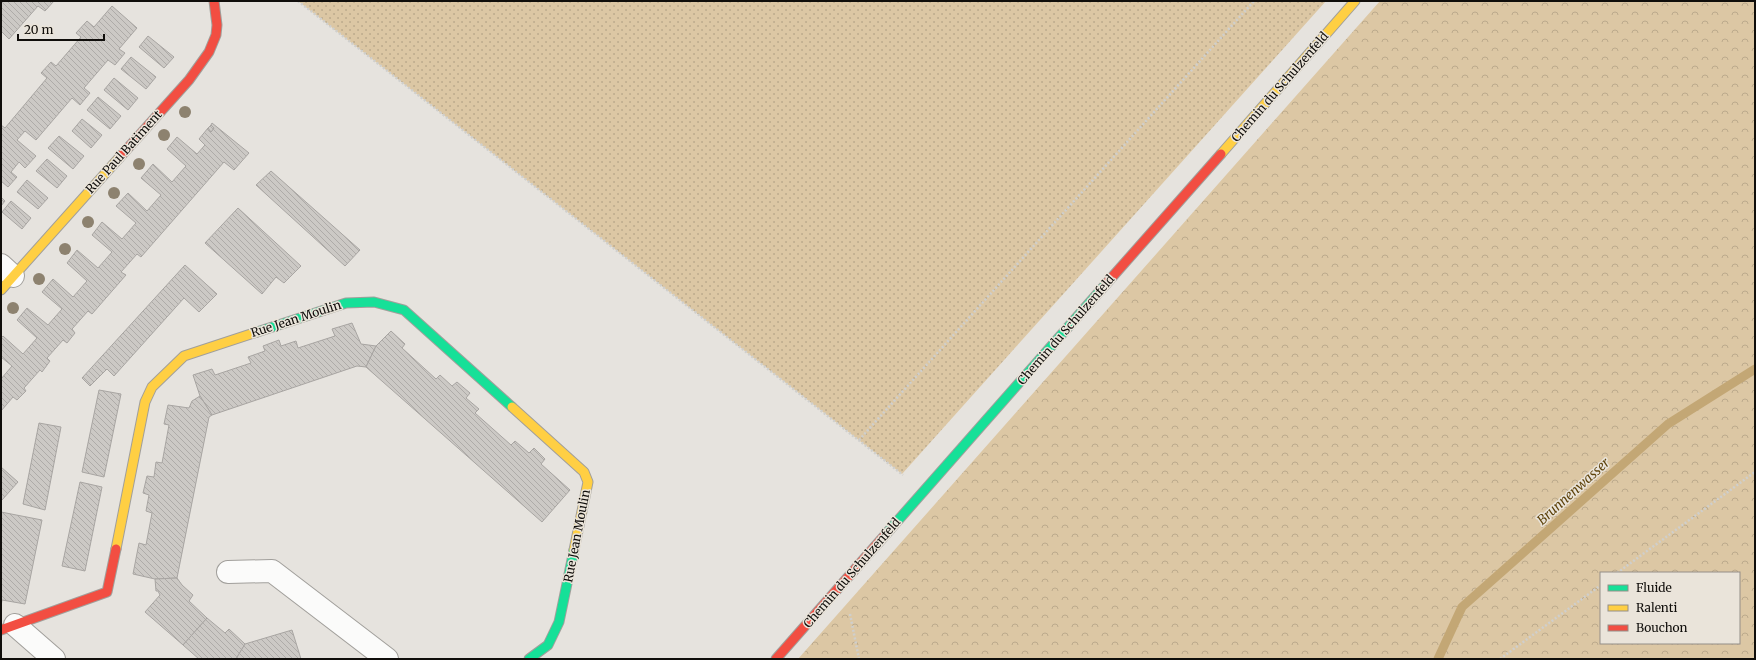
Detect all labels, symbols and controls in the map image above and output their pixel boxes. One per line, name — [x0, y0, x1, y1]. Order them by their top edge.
scale bar — [18, 16, 104, 42]
text: 20 m — [24, 22, 53, 37]
street label: Chemin du Schulzenfeld — [1228, 29, 1331, 145]
street label: Rue Paul Batiment — [82, 107, 165, 196]
street label: Chemin du Schulzenfeld — [1014, 272, 1117, 388]
street label: Rue Jean Moulin — [249, 297, 343, 340]
water label: Brunnenwasser — [1534, 454, 1614, 528]
street label: Rue Jean Moulin — [560, 488, 593, 584]
street label: Chemin du Schulzenfeld — [800, 515, 903, 631]
legend — [1600, 572, 1740, 644]
text: Fluide — [1636, 580, 1672, 595]
text: Ralenti — [1636, 600, 1677, 615]
text: Bouchon — [1636, 620, 1688, 635]

